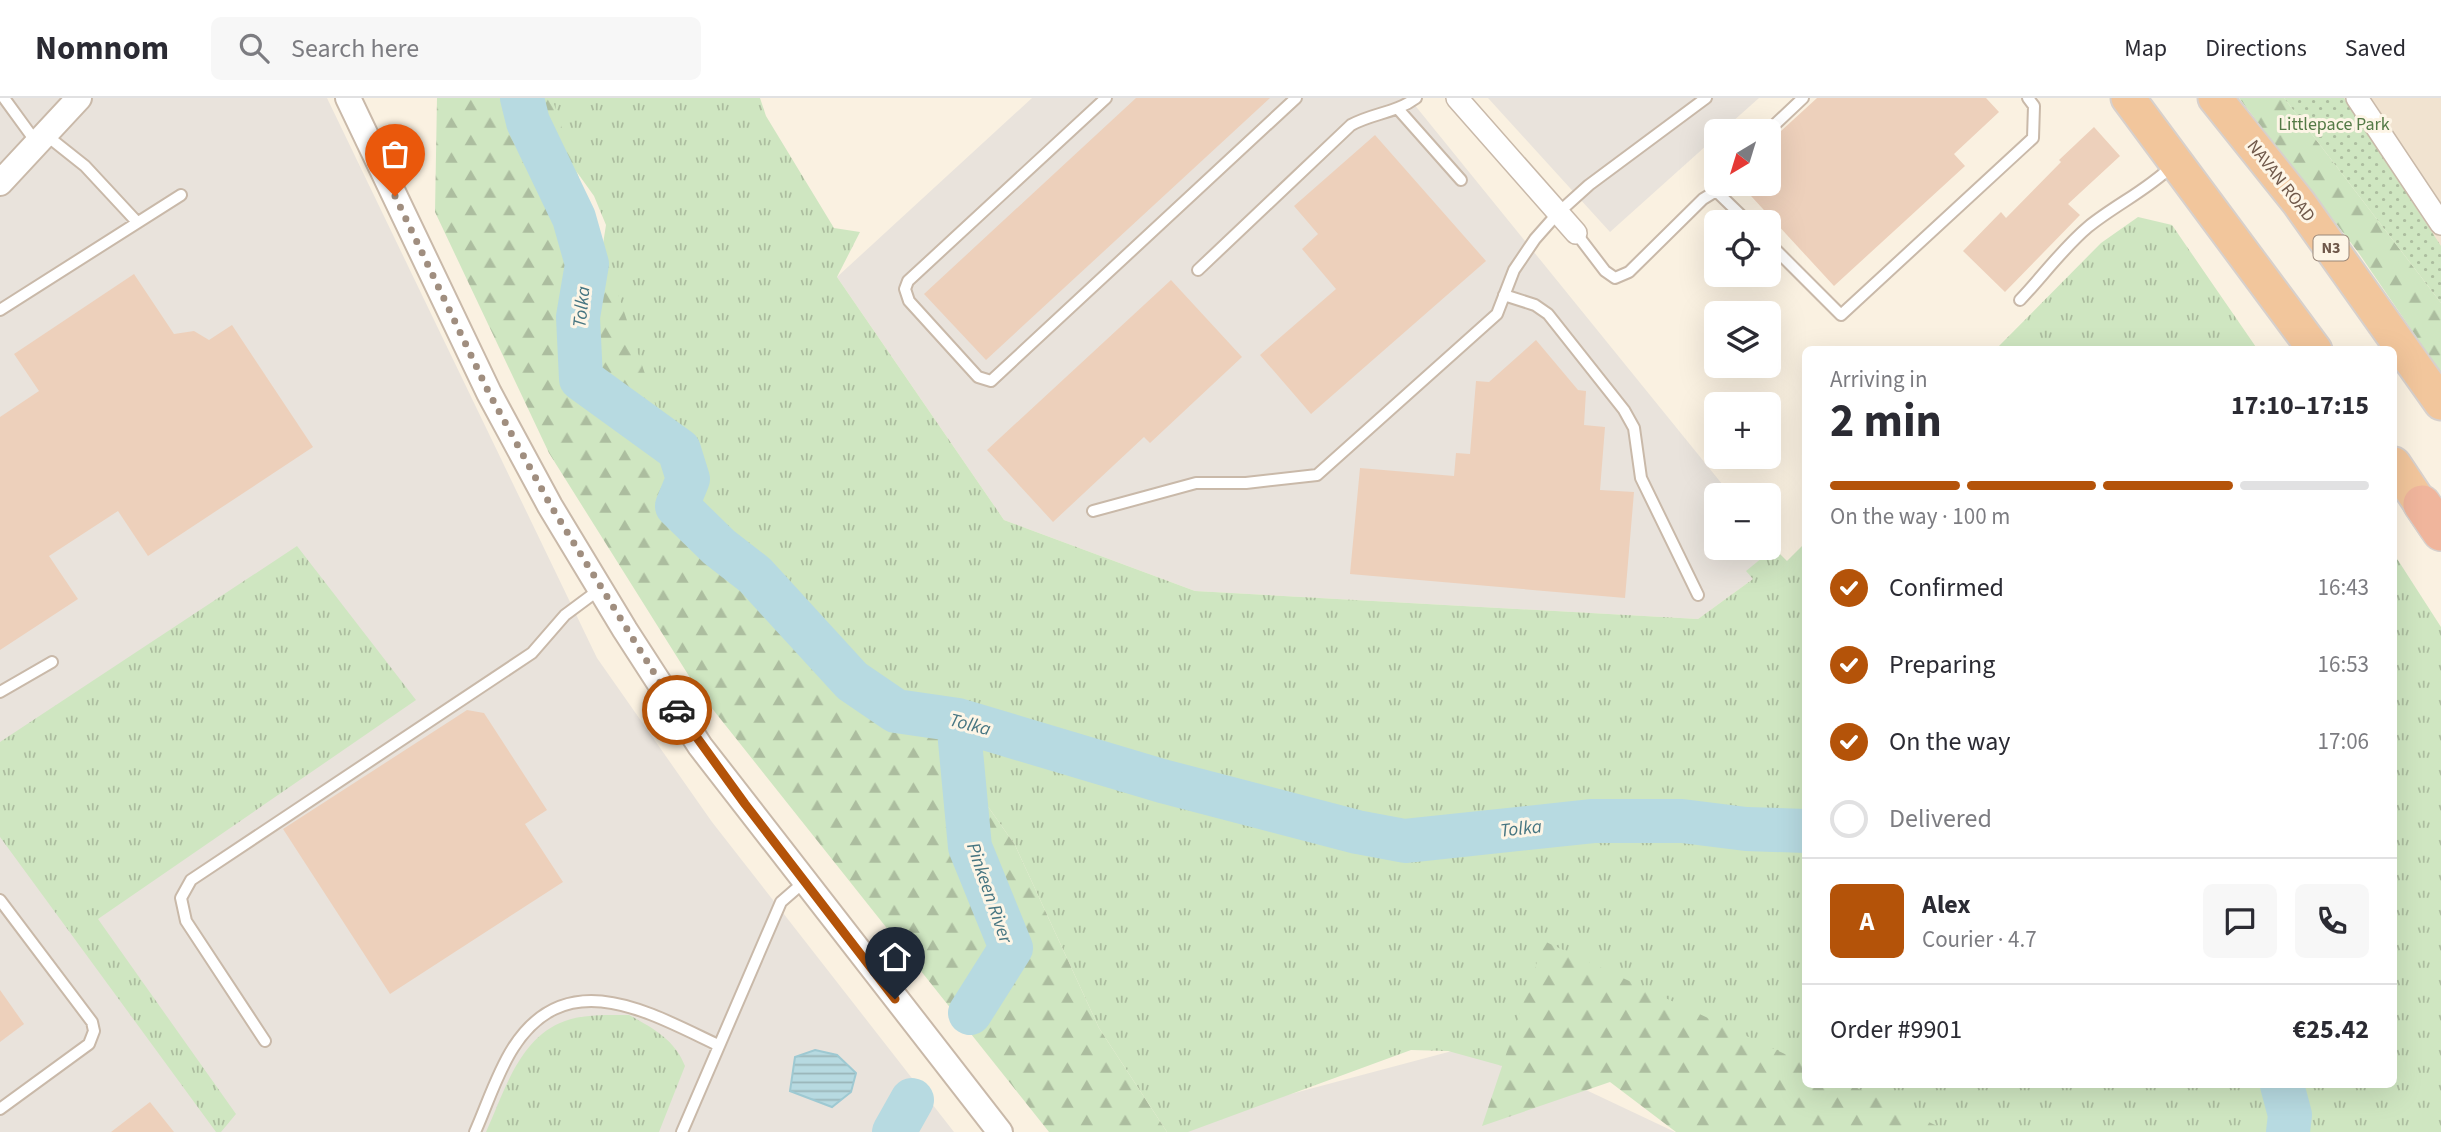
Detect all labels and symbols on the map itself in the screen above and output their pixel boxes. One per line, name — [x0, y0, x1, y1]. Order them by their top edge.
park label: Littlepace Park — [2278, 112, 2390, 137]
north arrow — [1704, 119, 1782, 196]
pin — [365, 124, 425, 196]
street label: NAVAN ROAD — [2241, 135, 2321, 227]
road number: N3 — [2314, 236, 2348, 260]
water label: Tolka — [566, 285, 598, 329]
courier — [642, 675, 712, 745]
water label: Tolka — [947, 707, 993, 743]
water label: Tolka — [1499, 813, 1543, 845]
water label: Pinkeen River — [959, 839, 1019, 948]
pin — [865, 927, 925, 999]

